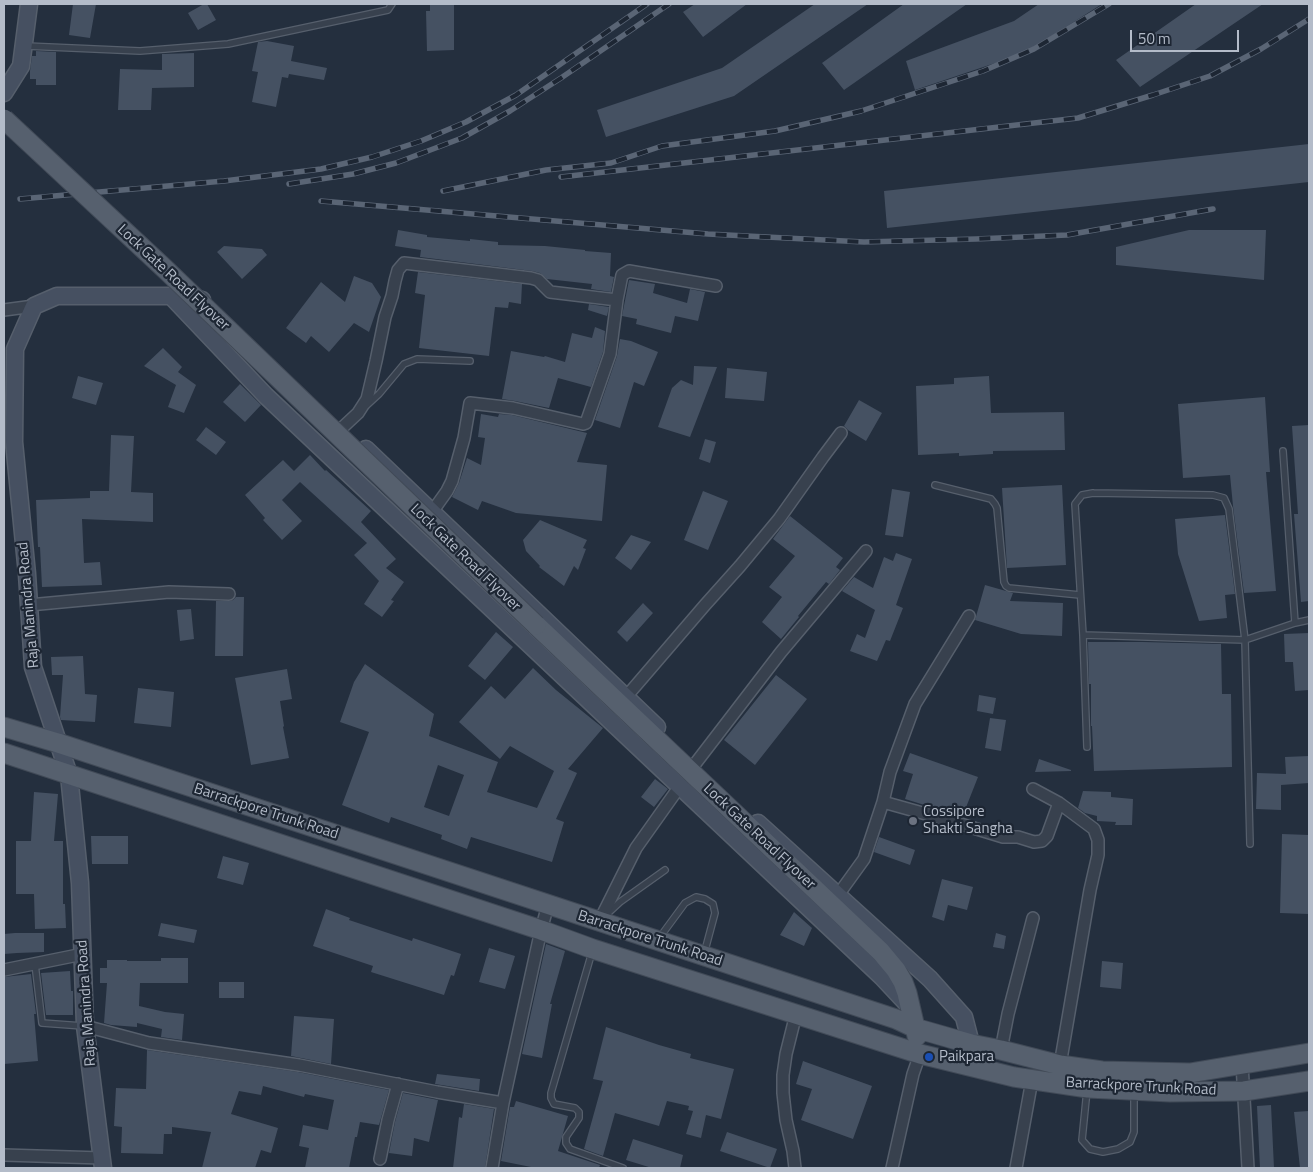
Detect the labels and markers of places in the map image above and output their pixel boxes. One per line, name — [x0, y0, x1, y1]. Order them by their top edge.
place label: Cossipore Shakti Sangha — [923, 803, 1013, 838]
marker: Cossipore Shakti Sangha — [907, 815, 919, 827]
place label: Paikpara — [939, 1048, 994, 1066]
marker: Paikpara — [923, 1051, 935, 1063]

